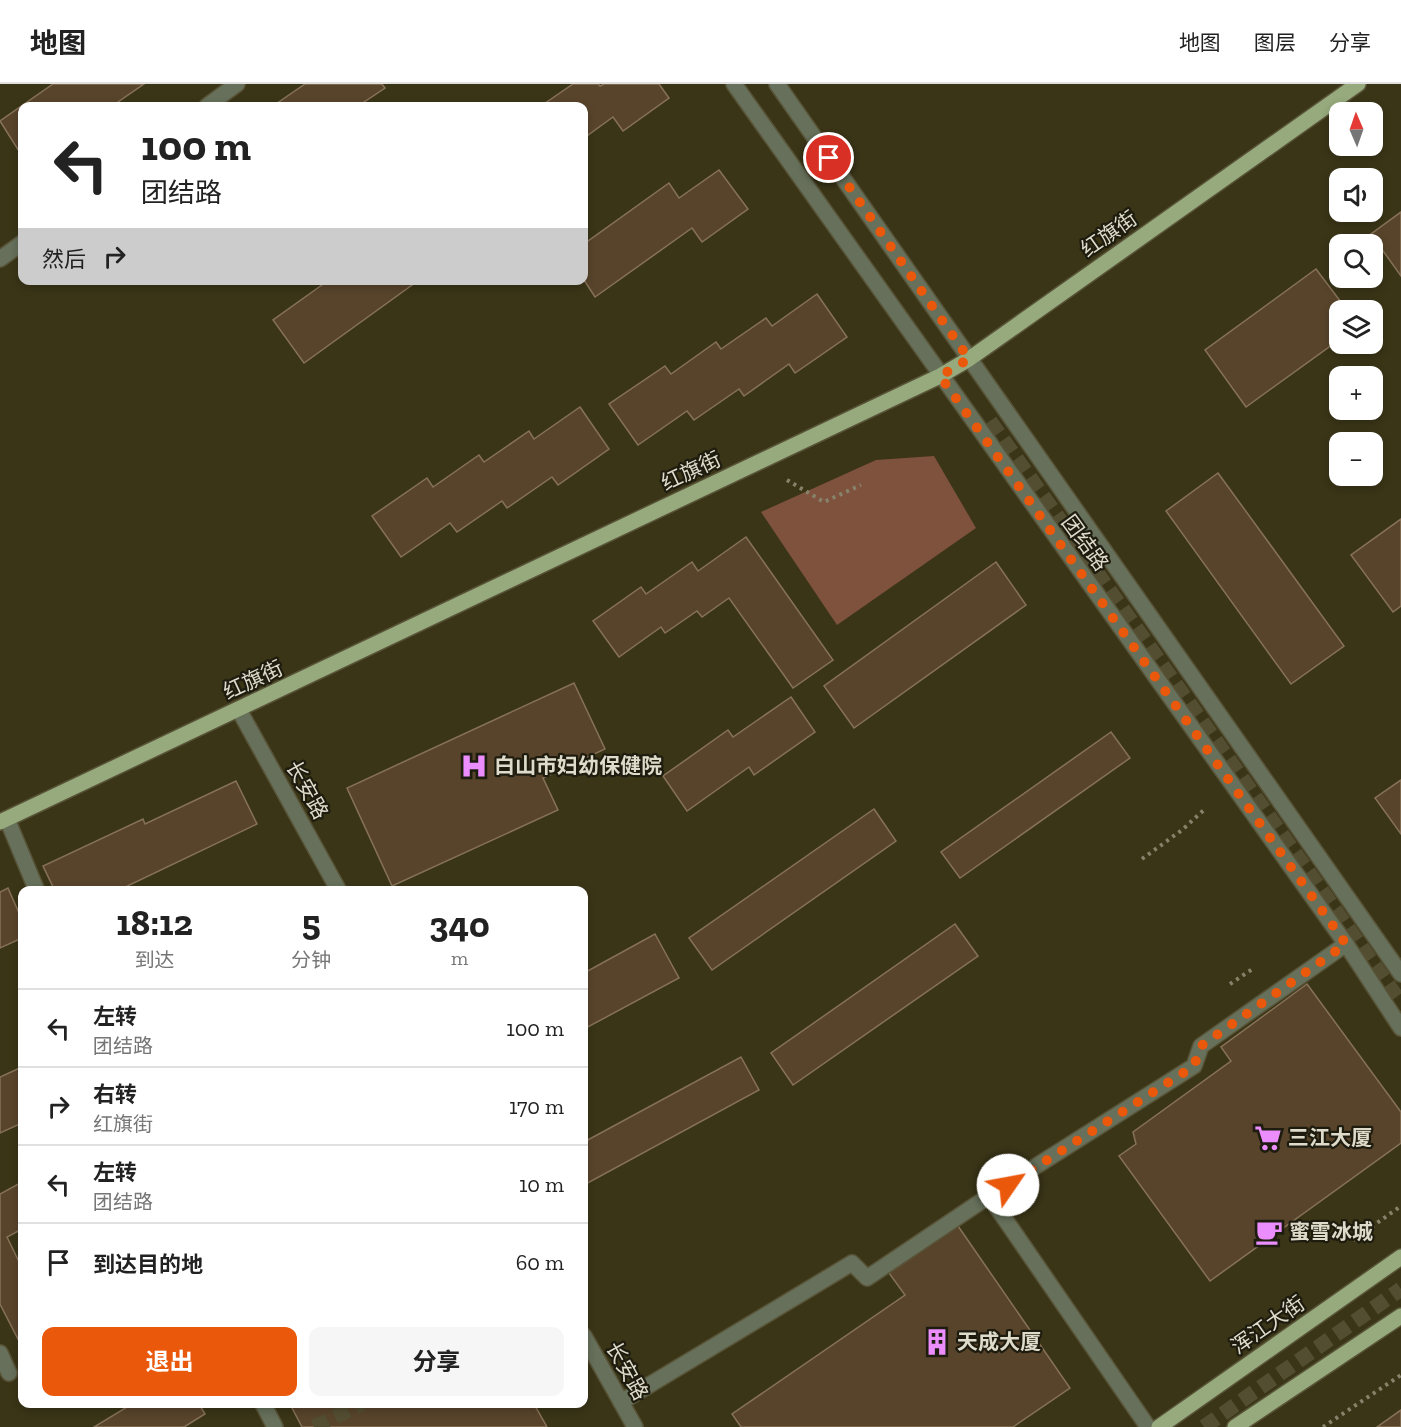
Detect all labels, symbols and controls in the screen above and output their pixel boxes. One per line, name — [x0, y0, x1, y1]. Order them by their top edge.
text: 地图 — [30, 27, 86, 60]
text: 地图 — [1179, 30, 1221, 55]
text: 图层 — [1254, 30, 1296, 55]
text: 分享 — [1329, 30, 1371, 55]
north arrow — [1329, 102, 1383, 156]
map controls — [1329, 102, 1383, 486]
text: 100 m — [141, 120, 251, 171]
icon: left — [42, 126, 120, 204]
pin — [803, 132, 854, 183]
icon: arrive — [812, 141, 845, 174]
button: sound — [1329, 168, 1383, 222]
text: 团结路 — [141, 177, 222, 209]
street label: 红旗街 — [1076, 205, 1142, 262]
button: search — [1329, 234, 1383, 288]
icon: right — [98, 240, 131, 273]
text: 然后 — [42, 246, 86, 273]
button: layers — [1329, 300, 1383, 354]
button: + — [1329, 366, 1383, 420]
button: − — [1329, 432, 1383, 486]
street label: 红旗街 — [657, 446, 725, 495]
street label: 团结路 — [1057, 510, 1114, 576]
street label: 红旗街 — [219, 655, 287, 704]
hospital icon: 白山市妇幼保健院 — [459, 751, 489, 781]
place label: 白山市妇幼保健院 — [494, 753, 662, 778]
street label: 长安路 — [281, 756, 334, 823]
text: 18:12 — [116, 901, 193, 944]
text: 5 — [302, 901, 321, 944]
text: 340 — [429, 903, 490, 946]
text: m — [451, 946, 468, 970]
text: 到达 — [135, 948, 175, 972]
text: 分钟 — [291, 948, 331, 972]
text: 左转 — [93, 1003, 137, 1030]
icon: left — [42, 1012, 75, 1045]
text: 100 m — [506, 1015, 564, 1042]
text: 团结路 — [93, 1034, 153, 1058]
text: 右转 — [93, 1081, 137, 1108]
icon: right — [42, 1090, 75, 1123]
text: 170 m — [509, 1093, 564, 1120]
text: 红旗街 — [93, 1112, 153, 1136]
supermarket icon: 三江大厦 — [1253, 1123, 1283, 1153]
place label: 三江大厦 — [1288, 1125, 1372, 1150]
position arrow — [976, 1153, 1040, 1217]
text: 左转 — [93, 1159, 137, 1186]
icon: left — [42, 1168, 75, 1201]
text: 10 m — [519, 1171, 564, 1198]
text: 团结路 — [93, 1190, 153, 1214]
cafe icon: 蜜雪冰城 — [1254, 1217, 1284, 1247]
place label: 蜜雪冰城 — [1289, 1219, 1373, 1244]
icon: arrive — [42, 1246, 75, 1279]
text: 60 m — [516, 1249, 564, 1276]
text: 到达目的地 — [93, 1251, 203, 1278]
street label: 浑江大街 — [1226, 1290, 1309, 1359]
button: 退出 — [42, 1327, 297, 1396]
button: 分享 — [309, 1327, 564, 1396]
building icon: 天成大厦 — [922, 1327, 952, 1357]
place label: 天成大厦 — [957, 1329, 1041, 1354]
street label: 长安路 — [601, 1337, 654, 1404]

